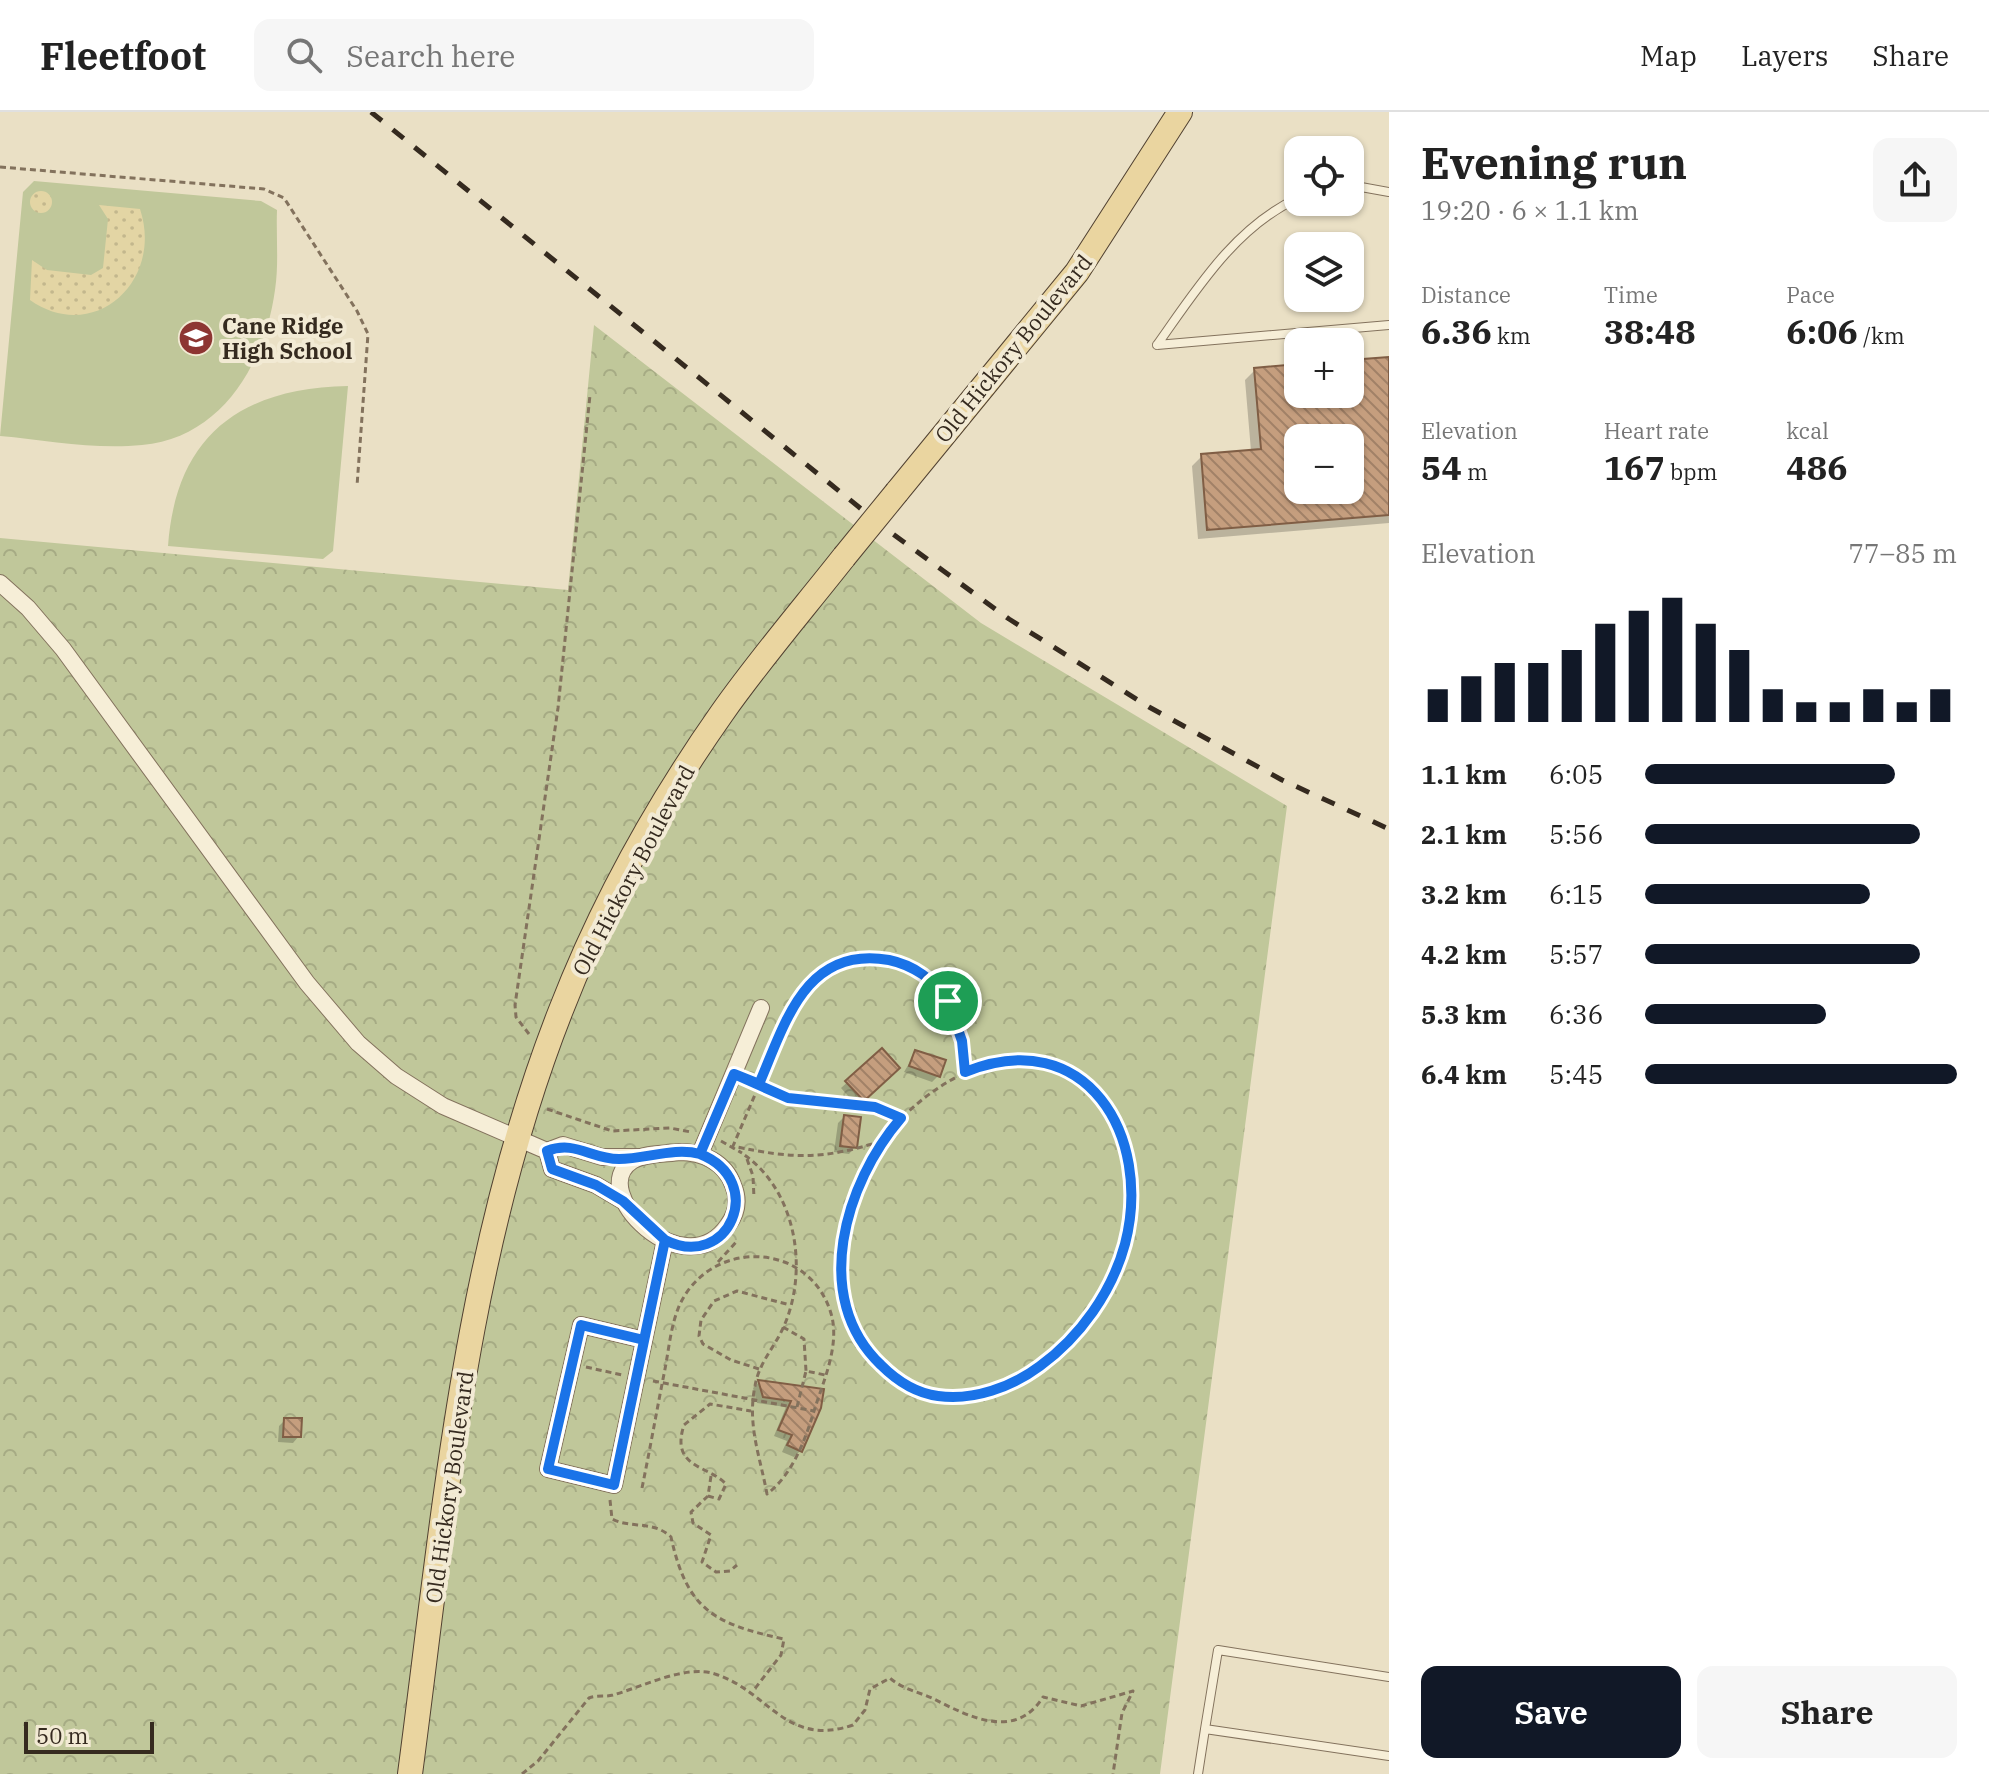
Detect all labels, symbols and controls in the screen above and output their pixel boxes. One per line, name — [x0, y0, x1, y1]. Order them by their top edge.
search box — [254, 19, 814, 91]
text: Fleetfoot — [40, 31, 206, 80]
icon: search — [282, 33, 326, 77]
text: Search here — [346, 36, 515, 75]
text: Map — [1640, 37, 1697, 74]
text: Layers — [1741, 37, 1828, 74]
text: Share — [1872, 37, 1949, 74]
text: Evening run — [1421, 134, 1687, 191]
map controls — [1284, 136, 1364, 504]
button: locate — [1284, 136, 1364, 216]
button: share — [1873, 138, 1957, 222]
text: 19:20 · 6 × 1.1 km — [1421, 193, 1639, 227]
button: layers — [1284, 232, 1364, 312]
street label: Old Hickory Boulevard — [928, 248, 1098, 448]
text: Distance — [1421, 280, 1511, 309]
text: Time — [1604, 280, 1658, 309]
text: Pace — [1786, 280, 1835, 309]
text: 6.36 — [1421, 309, 1492, 353]
text: 38:48 — [1604, 309, 1696, 353]
text: 6:06 — [1786, 309, 1858, 353]
place label: Cane Ridge High School — [222, 311, 352, 365]
school or university icon: Cane Ridge High School — [177, 319, 215, 357]
text: km — [1492, 321, 1531, 350]
text: /km — [1858, 321, 1905, 350]
button: + — [1284, 328, 1364, 408]
text: Elevation — [1421, 416, 1518, 445]
text: Heart rate — [1604, 416, 1709, 445]
text: kcal — [1786, 416, 1829, 445]
button: − — [1284, 424, 1364, 504]
text: 54 — [1421, 445, 1462, 489]
text: 167 — [1604, 445, 1665, 489]
text: 486 — [1786, 445, 1848, 489]
text: m — [1462, 457, 1488, 486]
text: bpm — [1665, 457, 1718, 486]
text: Elevation — [1421, 536, 1536, 570]
text: 77–85 m — [1849, 536, 1957, 570]
text: 1.1 km — [1421, 757, 1507, 791]
text: 6:05 — [1549, 757, 1603, 791]
street label: Old Hickory Boulevard — [565, 760, 701, 980]
text: 2.1 km — [1421, 817, 1507, 851]
text: 5:56 — [1549, 817, 1603, 851]
text: 3.2 km — [1421, 877, 1507, 911]
text: 6:15 — [1549, 877, 1603, 911]
text: 4.2 km — [1421, 937, 1507, 971]
text: 5:57 — [1549, 937, 1603, 971]
pin — [914, 967, 982, 1035]
icon: arrive — [926, 979, 970, 1023]
text: 5.3 km — [1421, 997, 1507, 1031]
text: 6:36 — [1549, 997, 1603, 1031]
text: 6.4 km — [1421, 1057, 1507, 1091]
text: 5:45 — [1549, 1057, 1603, 1091]
street label: Old Hickory Boulevard — [418, 1369, 480, 1605]
button: Save — [1421, 1666, 1681, 1758]
button: Share — [1697, 1666, 1957, 1758]
scale bar — [24, 1718, 154, 1754]
text: 50 m — [36, 1721, 88, 1750]

